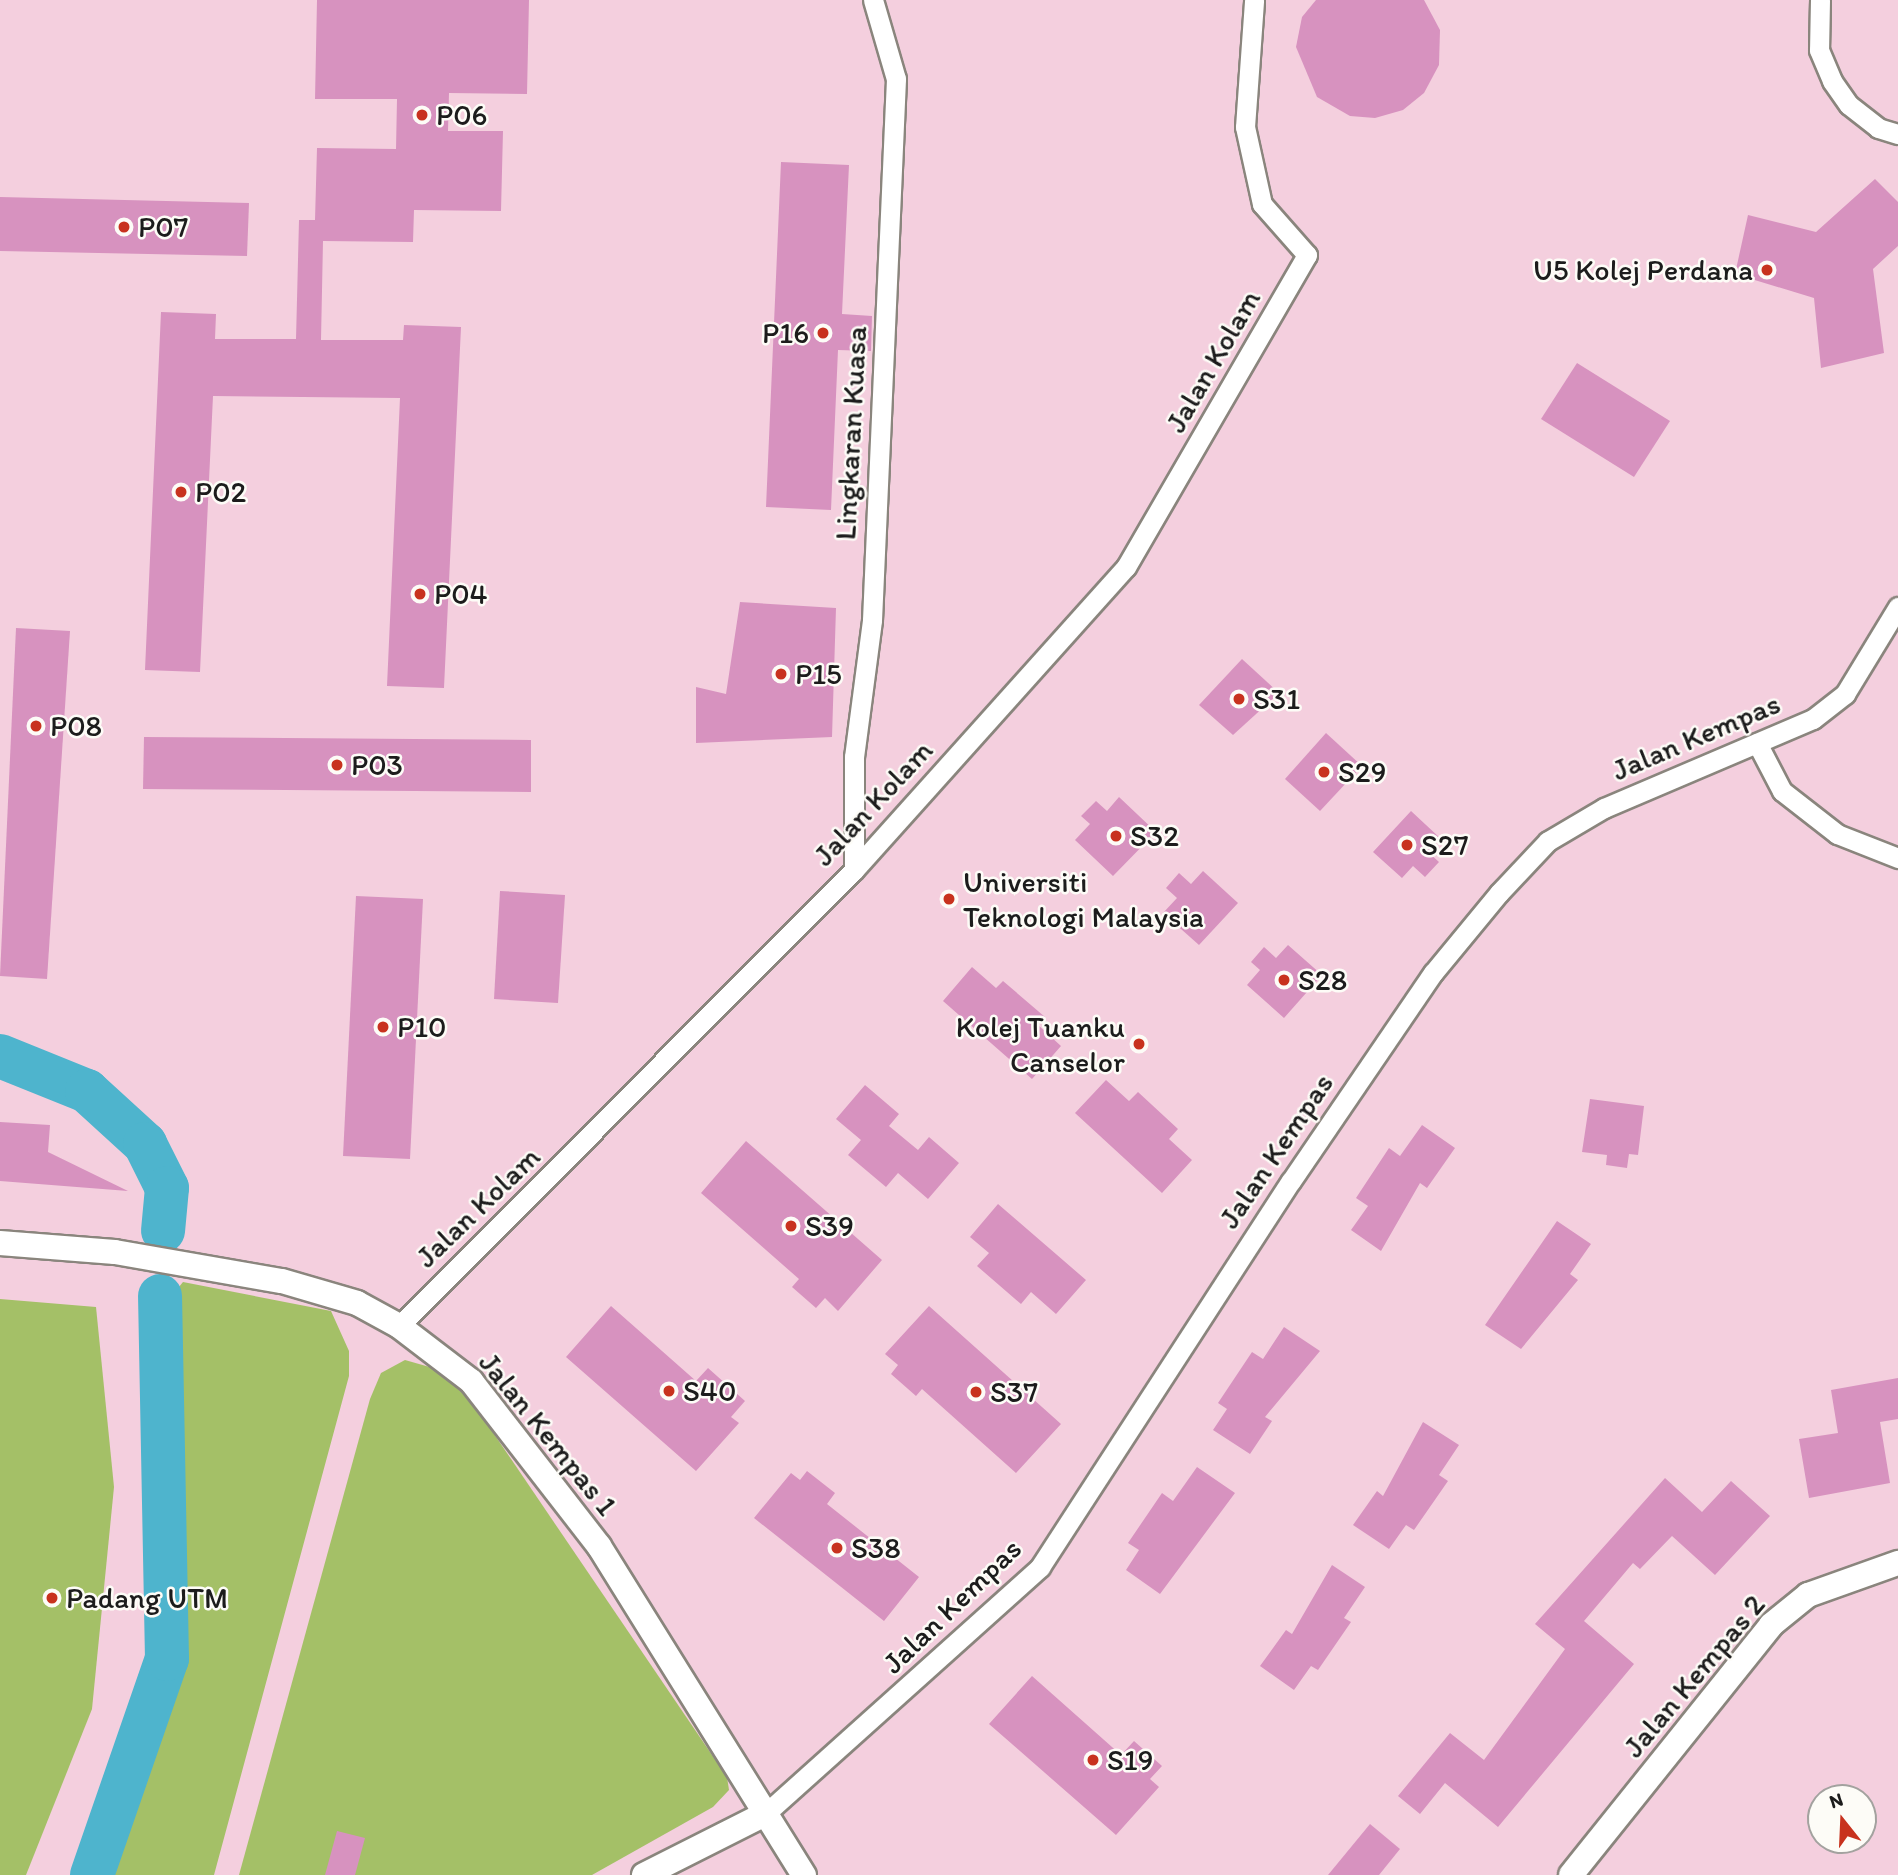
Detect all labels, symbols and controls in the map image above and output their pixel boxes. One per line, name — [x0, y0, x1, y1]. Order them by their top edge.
place label: P06 — [436, 97, 487, 133]
marker: P06 — [414, 107, 430, 123]
place label: P07 — [138, 209, 188, 245]
marker: P07 — [116, 219, 132, 235]
place label: U5 Kolej Perdana — [1534, 252, 1753, 288]
marker: U5 Kolej Perdana — [1759, 262, 1775, 278]
street label: Jalan Kolam — [1158, 284, 1268, 438]
place label: P16 — [762, 315, 809, 351]
marker: P16 — [815, 325, 831, 341]
street label: Lingkaran Kuasa — [827, 325, 875, 541]
place label: P02 — [195, 474, 246, 510]
marker: P02 — [173, 484, 189, 500]
place label: P04 — [434, 576, 488, 612]
marker: P04 — [412, 586, 428, 602]
place label: P15 — [795, 656, 842, 692]
marker: P15 — [773, 666, 789, 682]
place label: S31 — [1253, 681, 1300, 717]
street label: Jalan Kempas — [1607, 686, 1785, 788]
marker: S31 — [1231, 691, 1247, 707]
place label: P08 — [50, 708, 102, 744]
marker: P08 — [28, 718, 44, 734]
street label: Jalan Kolam — [806, 733, 940, 873]
place label: P03 — [351, 747, 403, 783]
place label: S29 — [1338, 754, 1386, 790]
marker: P03 — [329, 757, 345, 773]
marker: S29 — [1316, 764, 1332, 780]
place label: S32 — [1130, 818, 1179, 854]
place label: S27 — [1421, 827, 1469, 863]
marker: S32 — [1108, 828, 1124, 844]
marker: S27 — [1399, 837, 1415, 853]
place label: Universiti Teknologi Malaysia — [963, 864, 1205, 934]
marker: Universiti Teknologi Malaysia — [941, 891, 957, 907]
place label: S28 — [1298, 962, 1347, 998]
marker: S28 — [1276, 972, 1292, 988]
place label: P10 — [397, 1009, 447, 1045]
place label: Kolej Tuanku Canselor — [959, 1009, 1125, 1080]
marker: P10 — [375, 1019, 391, 1035]
marker: Kolej Tuanku Canselor — [1131, 1036, 1147, 1052]
street label: Jalan Kempas — [1212, 1067, 1340, 1235]
street label: Jalan Kolam — [409, 1139, 547, 1275]
place label: S39 — [805, 1208, 854, 1244]
marker: S39 — [783, 1218, 799, 1234]
street label: Jalan Kempas 1 — [472, 1346, 624, 1522]
place label: S40 — [683, 1373, 736, 1409]
place label: S37 — [990, 1374, 1038, 1410]
marker: S40 — [661, 1383, 677, 1399]
marker: S37 — [968, 1384, 984, 1400]
place label: S38 — [851, 1530, 901, 1566]
street label: Jalan Kempas — [876, 1532, 1028, 1680]
marker: S38 — [829, 1540, 845, 1556]
place label: Padang UTM — [66, 1580, 228, 1616]
street label: Jalan Kempas 2 — [1616, 1588, 1772, 1764]
marker: Padang UTM — [44, 1590, 60, 1606]
place label: S19 — [1107, 1742, 1153, 1778]
marker: S19 — [1085, 1752, 1101, 1768]
north arrow — [1807, 1784, 1877, 1854]
text: N — [1826, 1788, 1846, 1813]

